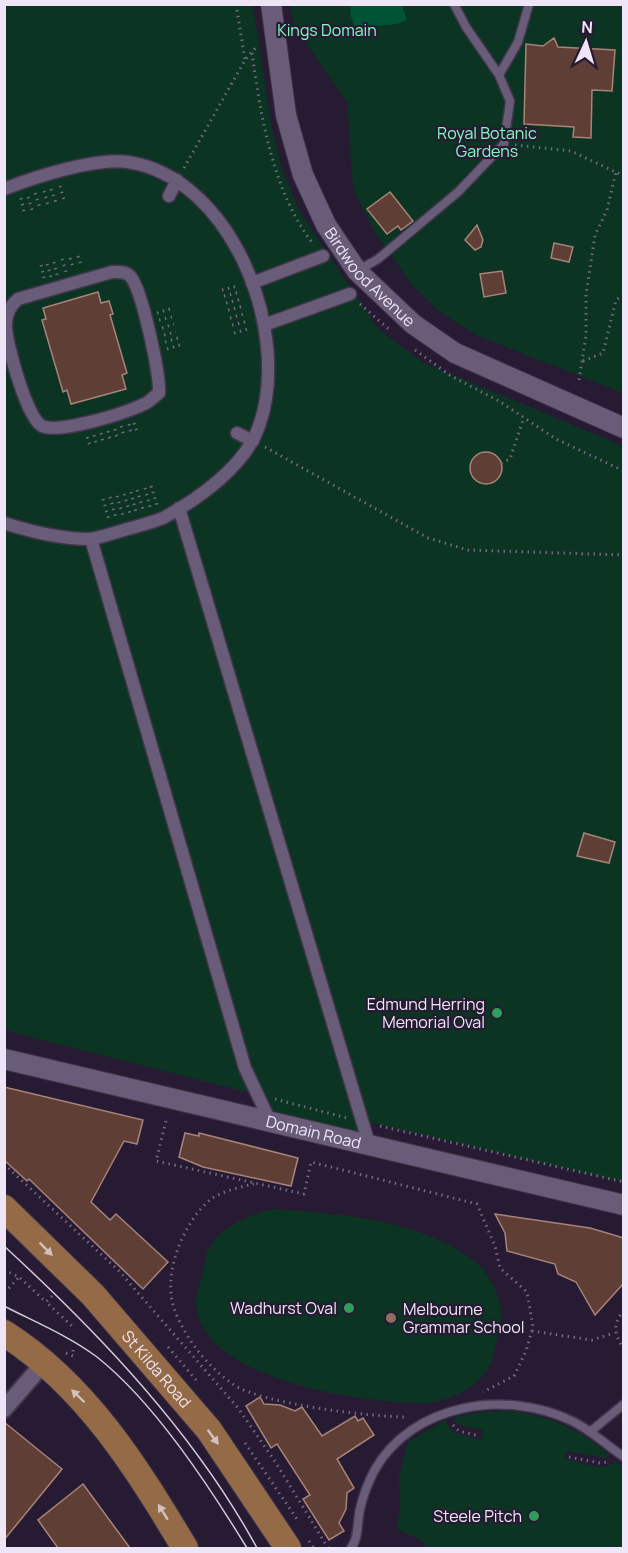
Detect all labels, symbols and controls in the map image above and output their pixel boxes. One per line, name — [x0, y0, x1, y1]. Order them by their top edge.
north arrow — [556, 12, 616, 72]
text: N — [581, 16, 594, 38]
park label: Kings Domain — [277, 19, 377, 41]
park label: Royal Botanic Gardens — [437, 122, 537, 162]
street label: Birdwood Avenue — [320, 223, 420, 332]
place label: Edmund Herring Memorial Oval — [367, 993, 485, 1033]
marker: Edmund Herring Memorial Oval — [490, 1006, 504, 1020]
street label: Domain Road — [264, 1110, 363, 1154]
one-way arrow — [39, 1242, 53, 1256]
place label: Wadhurst Oval — [230, 1297, 337, 1319]
place label: Melbourne Grammar School — [403, 1298, 525, 1338]
marker: Wadhurst Oval — [342, 1301, 356, 1315]
marker: Melbourne Grammar School — [384, 1311, 398, 1325]
street label: St Kilda Road — [117, 1325, 196, 1413]
one-way arrow — [72, 1389, 86, 1403]
one-way arrow — [207, 1428, 219, 1444]
one-way arrow — [157, 1504, 168, 1520]
place label: Steele Pitch — [433, 1505, 522, 1527]
marker: Steele Pitch — [527, 1509, 541, 1523]

